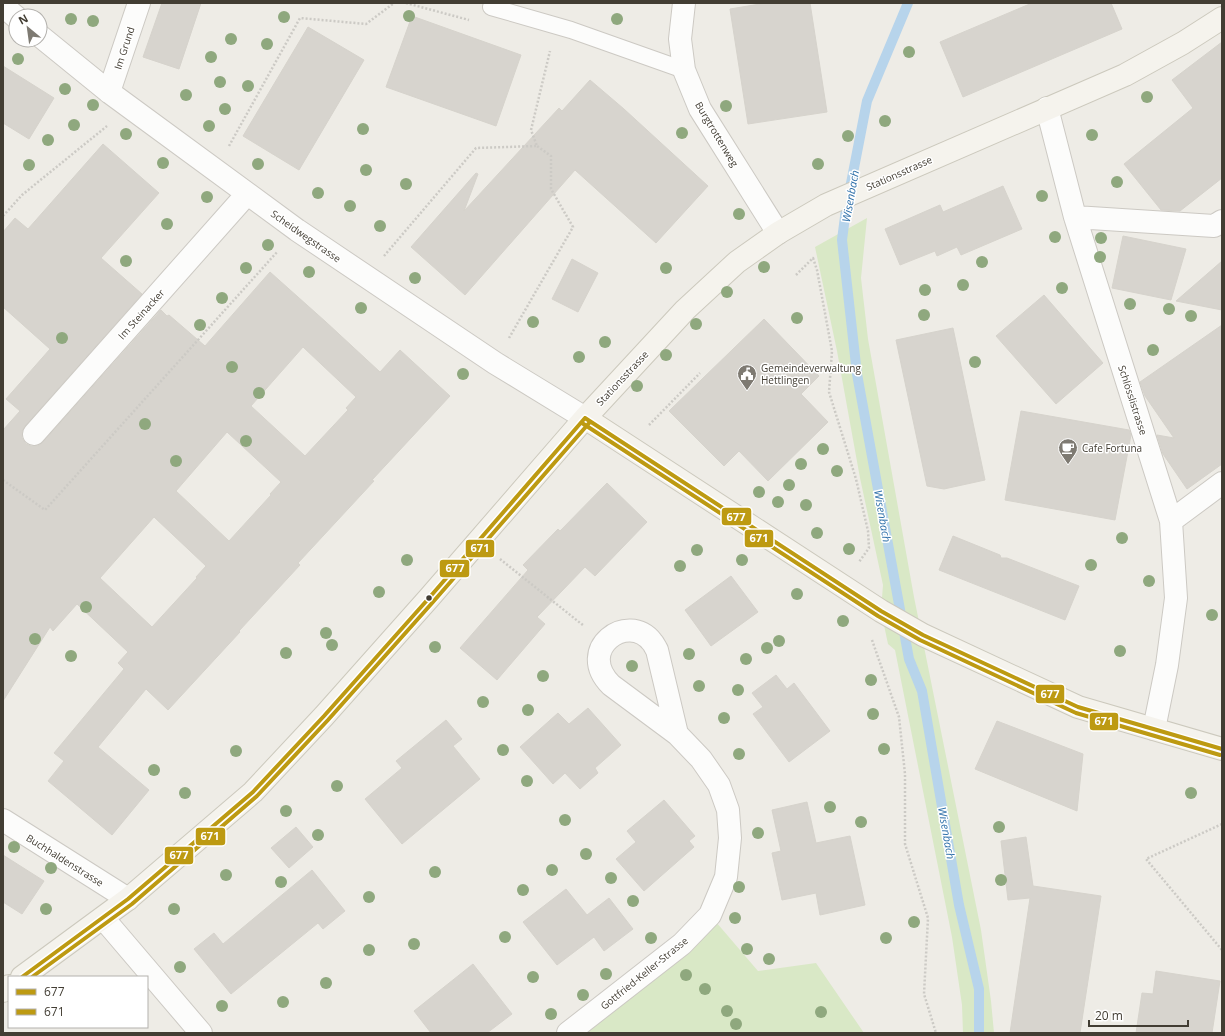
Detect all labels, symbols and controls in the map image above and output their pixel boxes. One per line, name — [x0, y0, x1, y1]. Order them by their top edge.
north arrow — [8, 8, 48, 48]
text: N — [15, 10, 30, 28]
street label: Im Grund — [110, 25, 138, 71]
street label: Burgtrottenweg — [692, 99, 742, 170]
street label: Stationsstrasse — [864, 152, 935, 194]
water label: Wisenbach — [838, 169, 862, 223]
street label: Scheidwegstrasse — [268, 207, 344, 266]
street label: Im Steinacker — [115, 286, 167, 342]
street label: Stationsstrasse — [593, 347, 651, 409]
place label: Gemeindeverwaltung Hettlingen — [761, 361, 862, 387]
public building icon: Gemeindeverwaltung Hettlingen — [736, 363, 758, 391]
street label: Schlösslistrasse — [1115, 363, 1151, 437]
cafe icon: Cafe Fortuna — [1057, 437, 1079, 465]
place label: Cafe Fortuna — [1082, 441, 1142, 455]
water label: Wisenbach — [871, 489, 895, 543]
line badge: 677 — [721, 507, 752, 526]
text: 677 — [727, 509, 745, 524]
line badge: 671 — [744, 529, 774, 548]
text: 671 — [750, 530, 768, 545]
line badge: 671 — [465, 539, 495, 558]
text: 671 — [471, 540, 489, 555]
line badge: 677 — [439, 559, 470, 578]
text: 677 — [446, 560, 464, 575]
unlabelled marker — [424, 593, 434, 603]
line badge: 677 — [1035, 684, 1065, 704]
text: 677 — [1041, 686, 1059, 701]
line badge: 671 — [1089, 712, 1119, 731]
text: 671 — [1095, 713, 1113, 728]
water label: Wisenbach — [935, 806, 959, 860]
line badge: 671 — [195, 827, 226, 846]
text: 671 — [201, 828, 219, 843]
street label: Buchhaldenstrasse — [24, 831, 107, 890]
line badge: 677 — [164, 846, 194, 865]
text: 677 — [170, 847, 188, 862]
street label: Gottfried-Keller-Strasse — [597, 933, 691, 1013]
legend — [8, 976, 148, 1028]
text: 677 — [44, 983, 65, 1000]
scale bar — [1089, 1002, 1188, 1028]
text: 671 — [44, 1003, 65, 1020]
text: 20 m — [1095, 1007, 1123, 1024]

